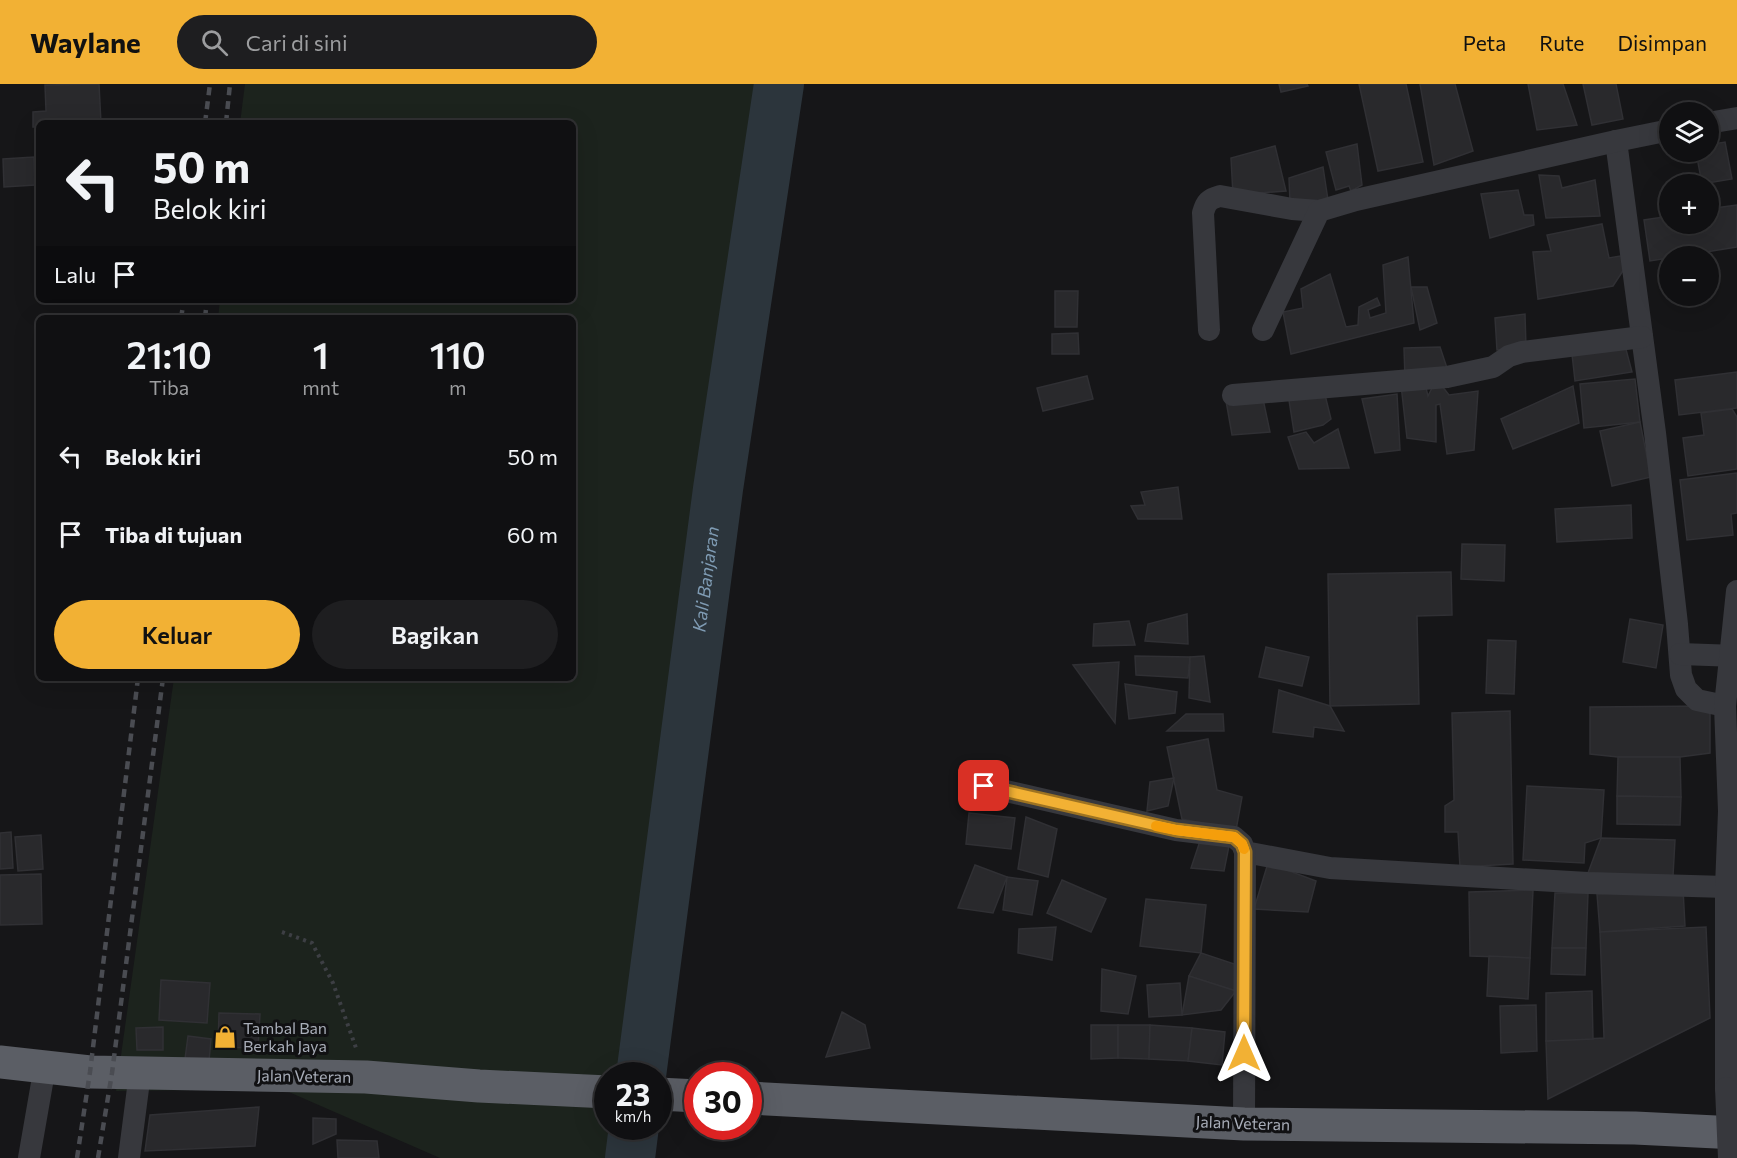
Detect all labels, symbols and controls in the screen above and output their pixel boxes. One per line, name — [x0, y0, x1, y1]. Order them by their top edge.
search box — [177, 15, 597, 69]
text: Waylane — [30, 25, 141, 59]
icon: search — [198, 26, 231, 59]
text: Cari di sini — [246, 29, 348, 56]
text: Peta — [1463, 30, 1506, 55]
text: Rute — [1539, 30, 1584, 55]
text: Disimpan — [1617, 30, 1707, 55]
map controls — [1659, 102, 1719, 306]
button: layers — [1659, 102, 1719, 162]
text: 50 m — [153, 140, 250, 192]
icon: left — [54, 144, 132, 222]
button: + — [1659, 174, 1719, 234]
text: Belok kiri — [153, 192, 267, 225]
button: − — [1659, 246, 1719, 306]
icon: arrive — [108, 258, 141, 291]
text: Lalu — [54, 261, 96, 288]
text: 21:10 — [126, 332, 212, 376]
text: 1 — [313, 332, 329, 376]
text: 110 — [430, 332, 486, 376]
text: Tiba — [149, 375, 189, 399]
text: mnt — [302, 375, 339, 399]
text: m — [449, 375, 466, 399]
icon: left — [54, 440, 87, 473]
text: Belok kiri — [105, 443, 201, 470]
text: 50 m — [508, 443, 558, 470]
icon: arrive — [54, 518, 87, 551]
text: Tiba di tujuan — [105, 521, 242, 548]
text: 60 m — [507, 521, 558, 548]
water label: Kali Banjaran — [687, 525, 723, 633]
button: Keluar — [54, 600, 300, 669]
button: Bagikan — [312, 600, 558, 669]
pin — [958, 760, 1009, 811]
icon: arrive — [967, 769, 1000, 802]
place label: Tambal Ban Berkah Jaya — [243, 1018, 327, 1055]
position arrow — [1212, 1021, 1276, 1085]
shop icon: Tambal Ban Berkah Jaya — [212, 1024, 238, 1050]
speed limit sign: 30 — [684, 1062, 762, 1140]
street label: Jalan Veteran — [257, 1065, 351, 1086]
text: 23 — [616, 1075, 650, 1112]
text: km/h — [615, 1107, 651, 1125]
street label: Jalan Veteran — [1195, 1111, 1291, 1134]

